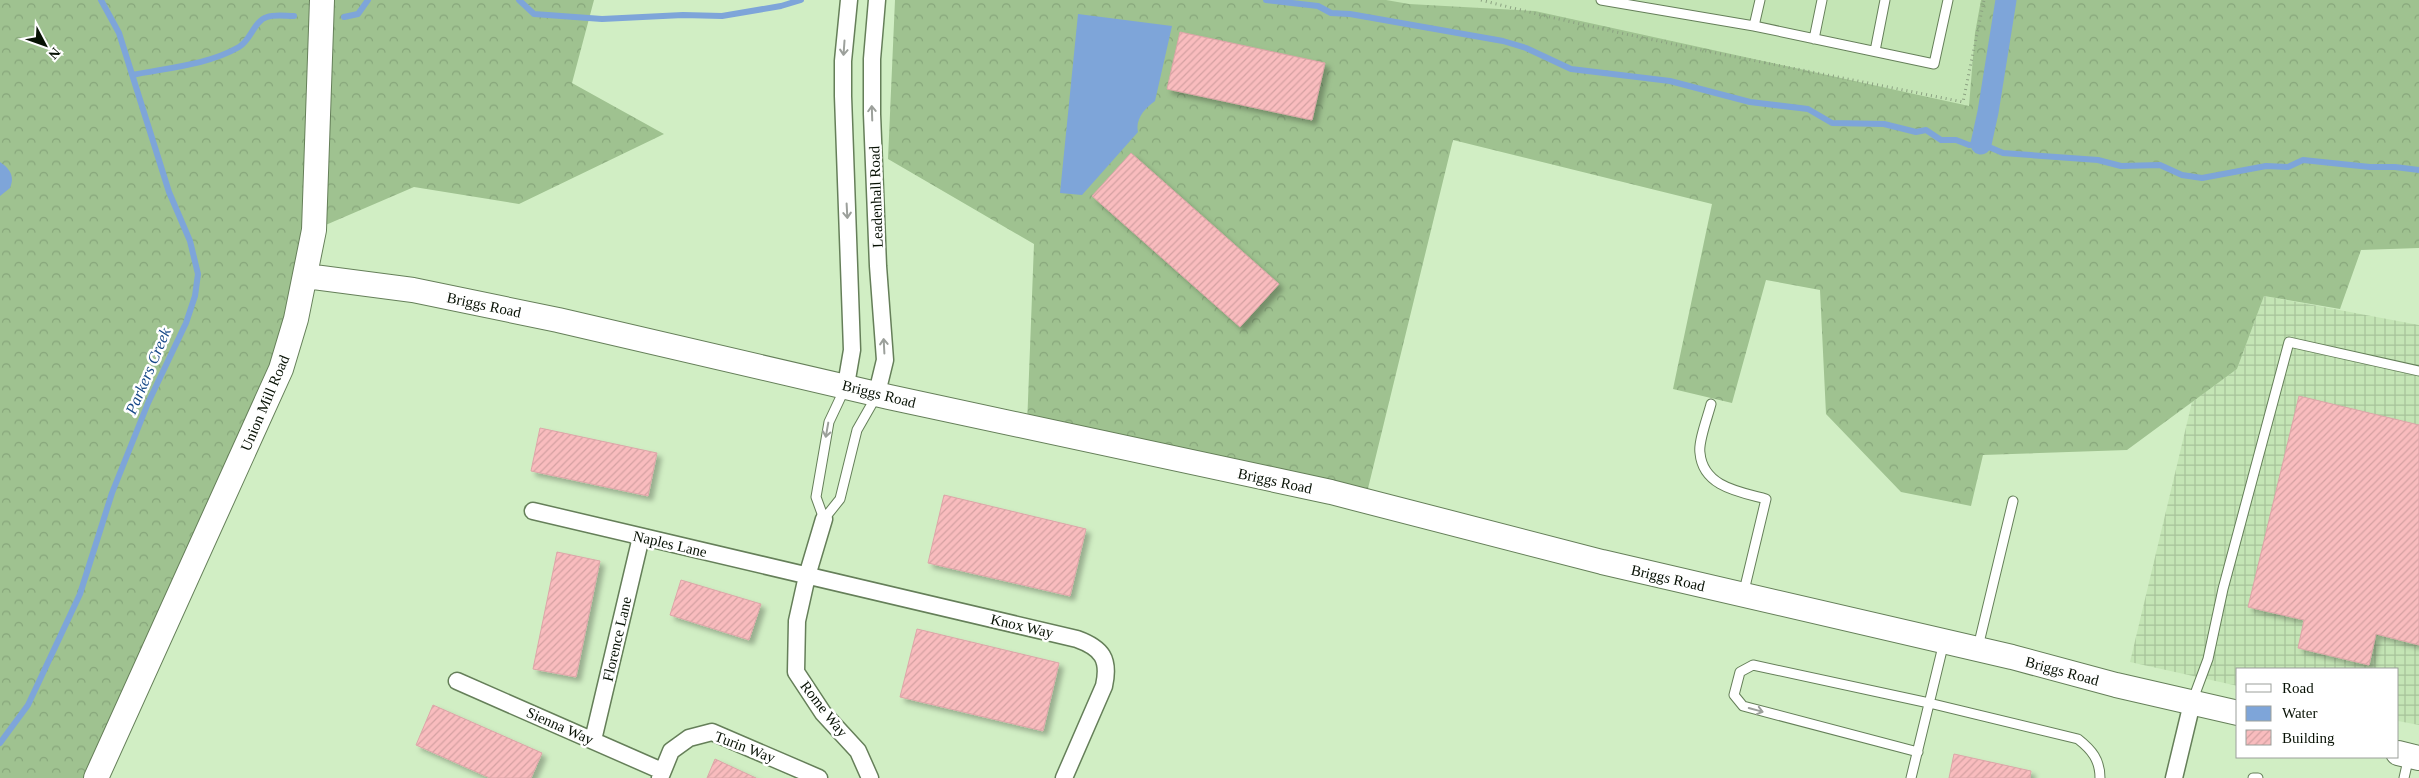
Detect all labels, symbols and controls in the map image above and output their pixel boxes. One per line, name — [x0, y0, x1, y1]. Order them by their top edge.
north arrow — [20, 20, 70, 70]
one-way arrow — [839, 40, 848, 56]
text: N — [45, 44, 63, 62]
one-way arrow — [868, 106, 877, 122]
street label: Leadenhall Road — [866, 145, 886, 248]
one-way arrow — [843, 203, 852, 219]
street label: Briggs Road — [445, 289, 523, 321]
water label: Parkers Creek — [122, 324, 174, 418]
one-way arrow — [880, 338, 889, 354]
street label: Union Mill Road — [238, 352, 293, 453]
street label: Briggs Road — [840, 377, 918, 411]
one-way arrow — [822, 422, 832, 438]
street label: Briggs Road — [1236, 465, 1314, 497]
street label: Naples Lane — [631, 528, 709, 560]
street label: Briggs Road — [1629, 562, 1707, 594]
street label: Florence Lane — [600, 595, 635, 683]
street label: Knox Way — [989, 611, 1055, 641]
street label: Briggs Road — [2024, 654, 2101, 689]
legend — [2236, 668, 2399, 758]
street label: Rome Way — [797, 678, 851, 740]
text: Road — [2282, 680, 2314, 696]
street label: Sienna Way — [524, 704, 596, 748]
text: Water — [2282, 705, 2317, 721]
one-way arrow — [1748, 706, 1764, 715]
street label: Turin Way — [713, 728, 778, 766]
text: Building — [2282, 730, 2335, 746]

